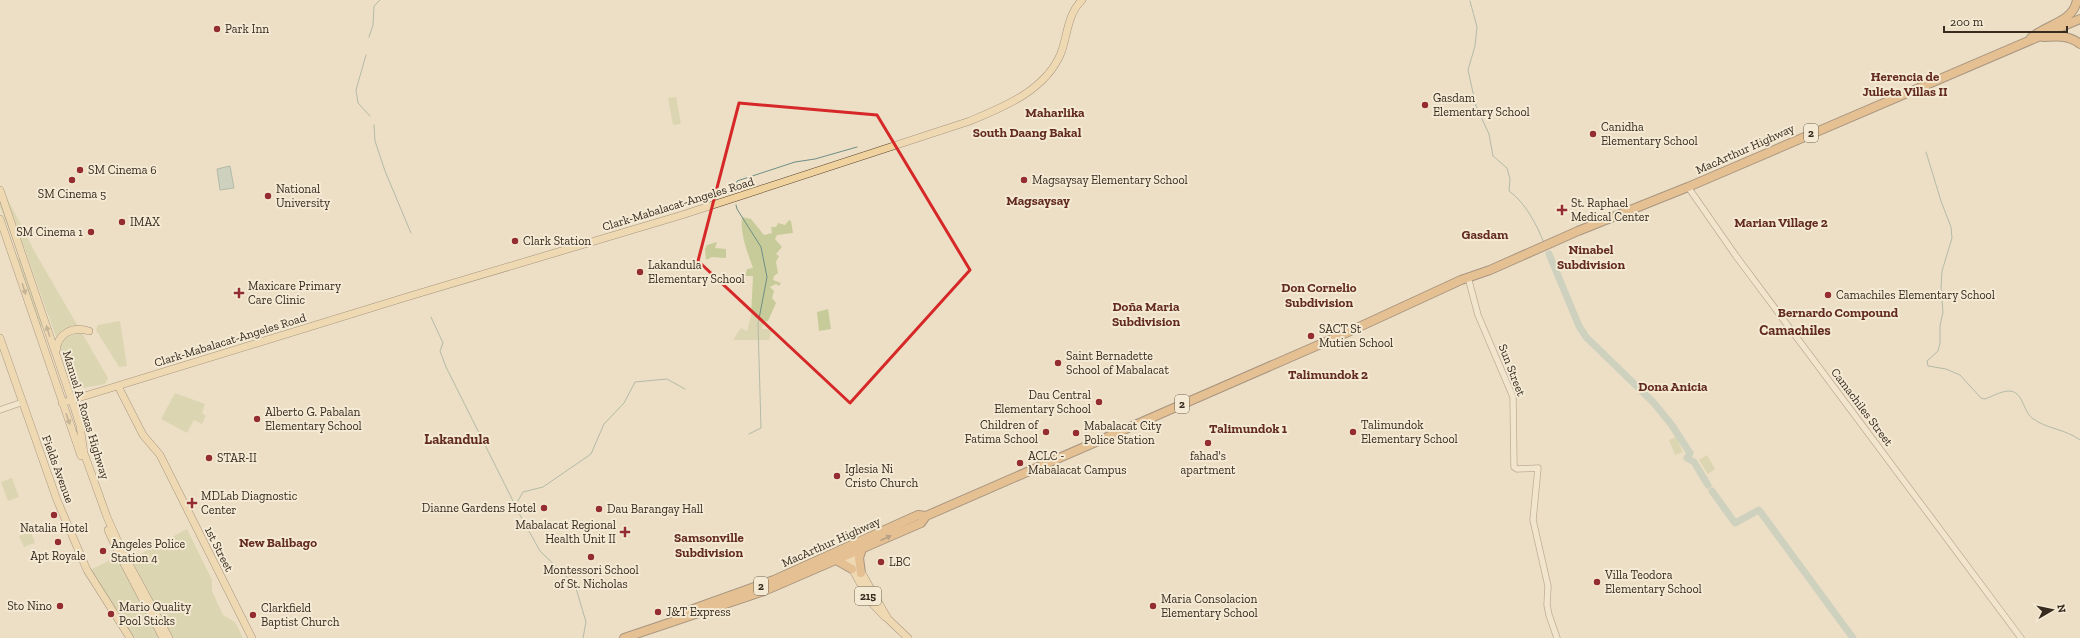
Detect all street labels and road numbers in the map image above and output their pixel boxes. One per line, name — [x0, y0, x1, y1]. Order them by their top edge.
street label: MacArthur Highway — [1694, 121, 1797, 177]
road number: 2 — [1804, 124, 1818, 142]
street label: Clark-Mabalacat-Angeles Road — [600, 174, 756, 234]
street label: Clark-Mabalacat-Angeles Road — [152, 310, 308, 370]
street label: Sun Street — [1496, 342, 1528, 398]
street label: Manuel A. Roxas Highway — [60, 349, 112, 482]
street label: Camachiles Street — [1828, 365, 1896, 449]
road number: 2 — [1175, 395, 1189, 413]
street label: Fields Avenue — [39, 433, 77, 505]
street label: MacArthur Highway — [780, 514, 883, 570]
street label: 1st Street — [202, 524, 237, 574]
road number: 2 — [754, 577, 768, 595]
road number: 215 — [855, 587, 881, 605]

